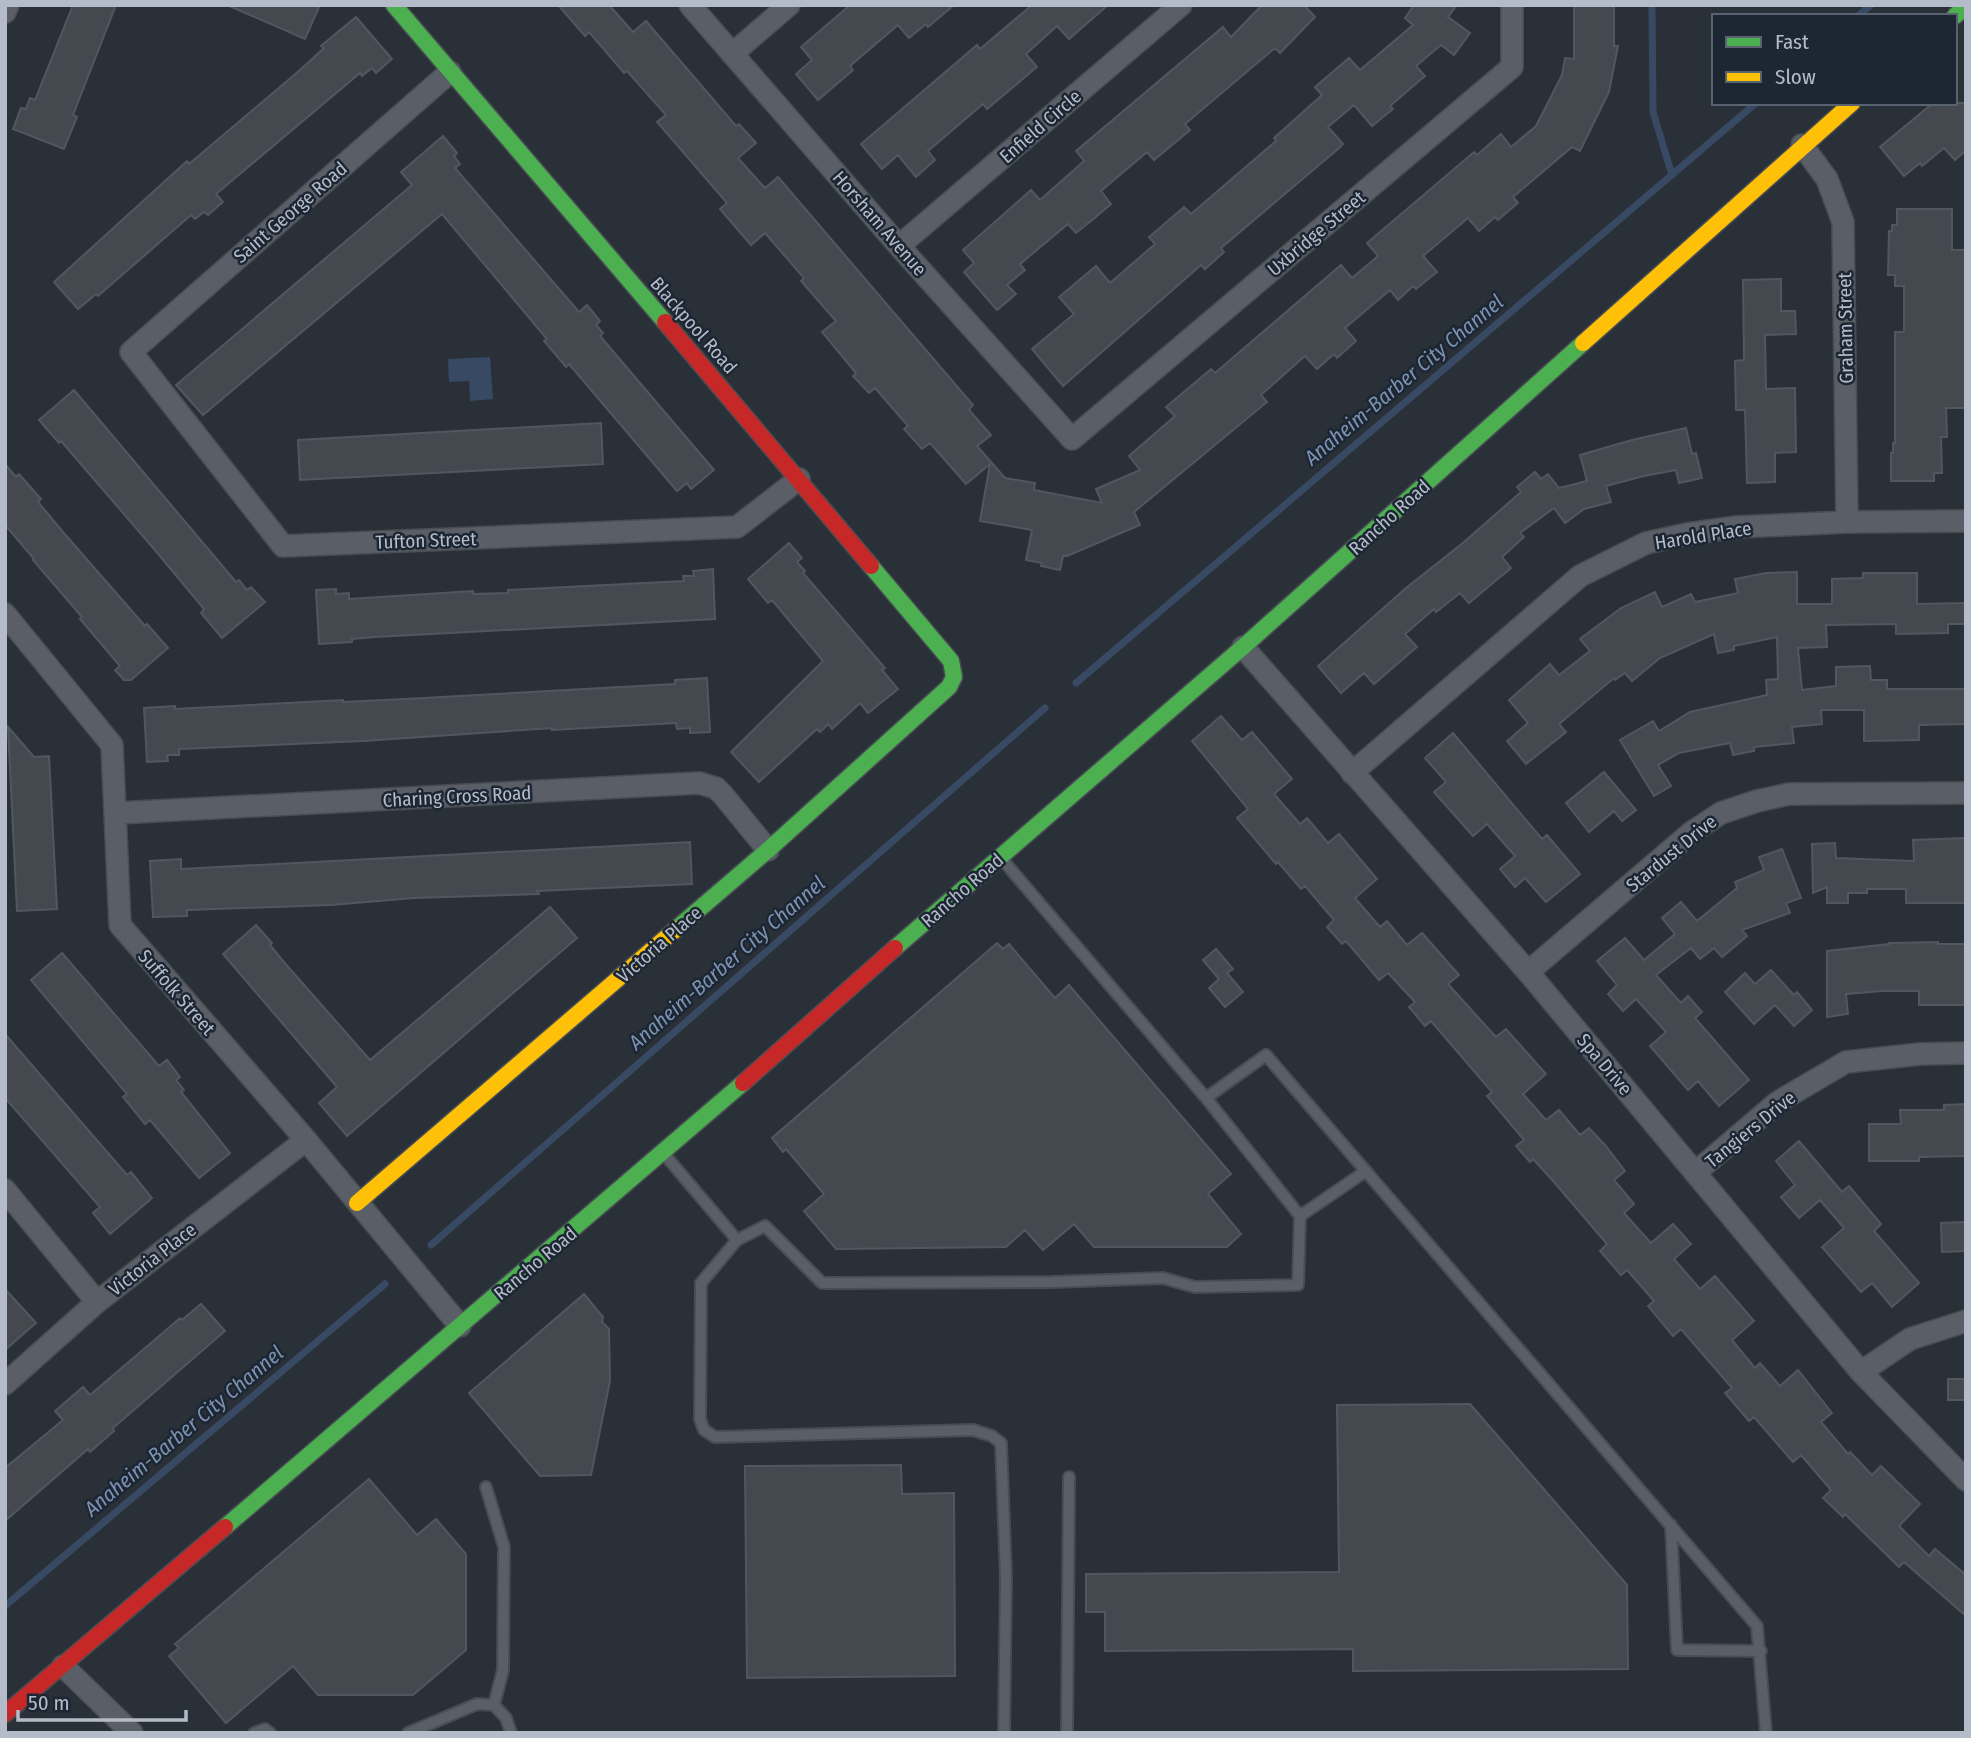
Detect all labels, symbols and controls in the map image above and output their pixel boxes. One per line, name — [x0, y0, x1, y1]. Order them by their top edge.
legend — [1712, 14, 1957, 105]
text: Fast — [1775, 29, 1809, 55]
text: Slow — [1775, 64, 1816, 90]
street label: Enfield Circle — [995, 85, 1086, 168]
street label: Saint George Road — [229, 157, 352, 268]
street label: Horsham Avenue — [828, 166, 931, 280]
street label: Uxbridge Street — [1263, 185, 1370, 281]
street label: Graham Street — [1833, 271, 1858, 384]
street label: Blackpool Road — [645, 272, 742, 378]
water label: Anaheim-Barber City Channel — [1298, 289, 1509, 472]
street label: Rancho Road — [1344, 475, 1435, 560]
street label: Harold Place — [1653, 516, 1753, 554]
street label: Tufton Street — [375, 527, 478, 554]
street label: Charing Cross Road — [382, 781, 532, 812]
street label: Stardust Drive — [1621, 810, 1721, 897]
street label: Rancho Road — [916, 848, 1008, 932]
water label: Anaheim-Barber City Channel — [623, 871, 831, 1056]
street label: Victoria Place — [612, 901, 706, 987]
street label: Suffolk Street — [133, 945, 221, 1040]
street label: Spa Drive — [1572, 1029, 1637, 1100]
street label: Tangiers Drive — [1701, 1086, 1800, 1173]
street label: Victoria Place — [104, 1218, 201, 1301]
street label: Rancho Road — [489, 1222, 582, 1305]
water label: Anaheim-Barber City Channel — [78, 1340, 289, 1523]
scale bar — [18, 1678, 186, 1722]
text: 50 m — [28, 1690, 70, 1716]

